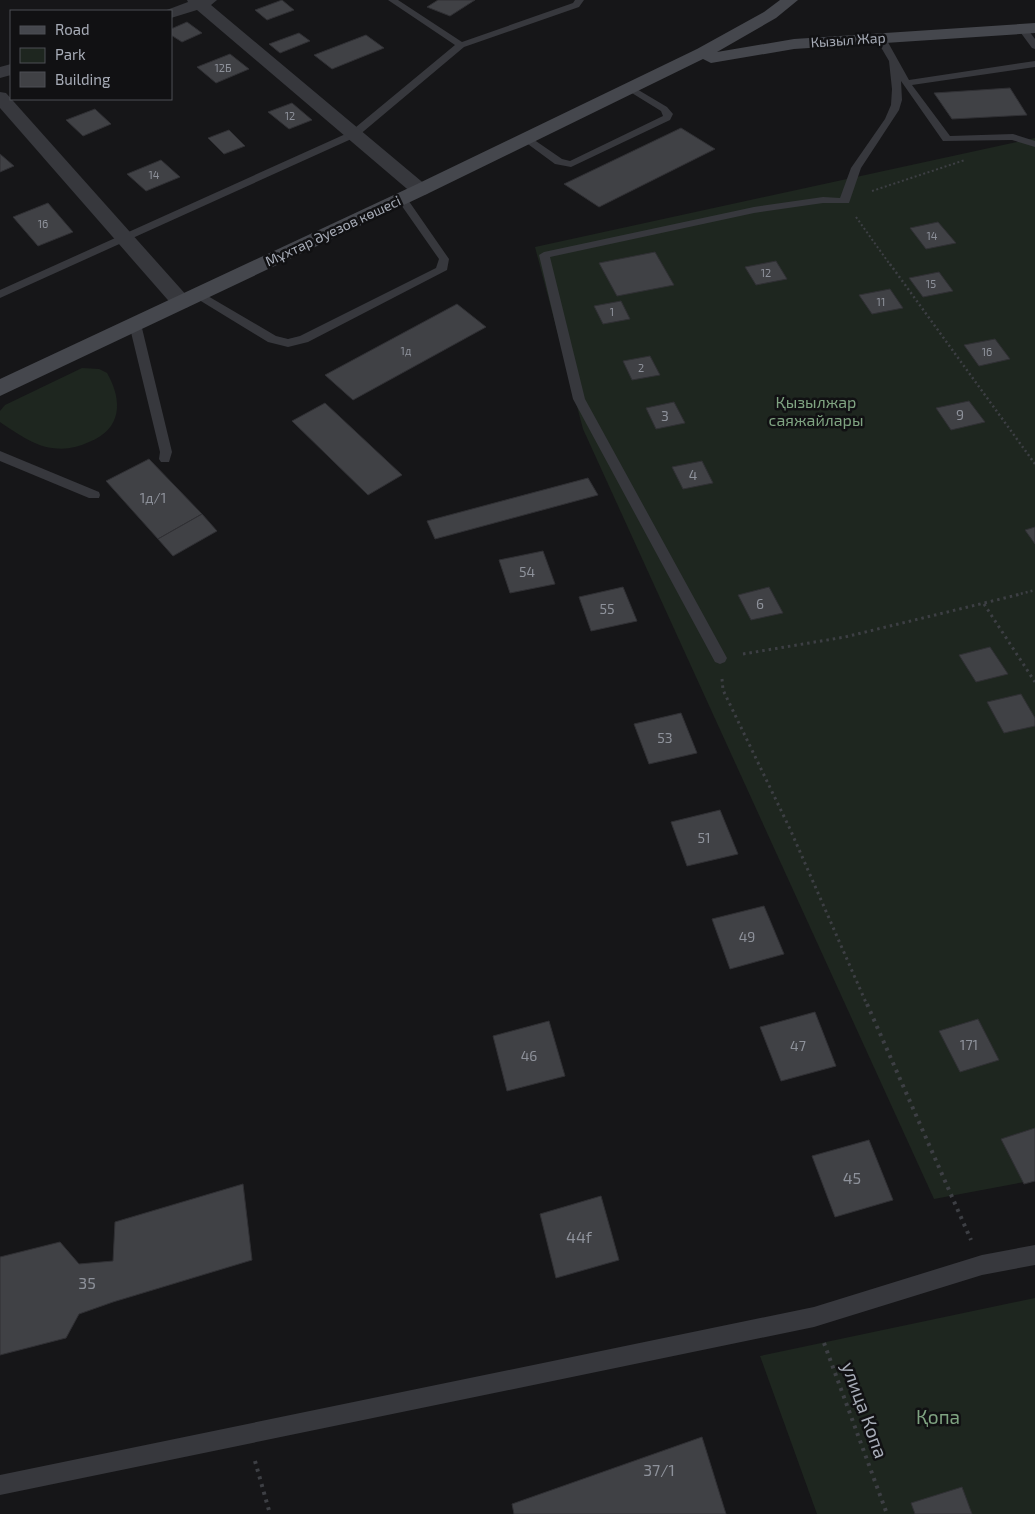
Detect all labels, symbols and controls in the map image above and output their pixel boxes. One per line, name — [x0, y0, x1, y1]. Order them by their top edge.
legend — [10, 10, 172, 100]
text: Road — [55, 20, 90, 38]
street label: Кызыл Жар — [810, 28, 886, 51]
text: Park — [55, 45, 86, 63]
house number: 12Б — [214, 61, 232, 74]
text: Building — [55, 70, 111, 88]
house number: 12 — [285, 109, 295, 122]
house number: 14 — [148, 168, 160, 181]
street label: Мұхтар Әуезов көшесі — [262, 192, 403, 269]
house number: 16 — [38, 217, 48, 230]
house number: 14 — [926, 229, 938, 242]
house number: 12 — [761, 266, 771, 279]
house number: 15 — [926, 277, 936, 290]
house number: 11 — [877, 295, 885, 308]
house number: 1 — [610, 305, 614, 318]
house number: 1д — [401, 344, 412, 357]
house number: 16 — [982, 345, 992, 358]
house number: 2 — [638, 361, 644, 374]
park label: Қызылжар саяжайлары — [769, 392, 863, 429]
house number: 9 — [956, 406, 964, 423]
house number: 3 — [661, 407, 669, 424]
house number: 4 — [689, 466, 697, 483]
house number: 1д/1 — [140, 489, 166, 506]
house number: 54 — [519, 563, 535, 580]
house number: 6 — [756, 595, 764, 612]
house number: 55 — [599, 600, 615, 617]
house number: 53 — [657, 729, 673, 746]
house number: 51 — [697, 829, 711, 846]
house number: 49 — [739, 928, 755, 945]
house number: 171 — [960, 1036, 978, 1053]
house number: 47 — [790, 1037, 806, 1054]
house number: 46 — [521, 1047, 537, 1064]
house number: 45 — [843, 1168, 861, 1187]
house number: 44f — [566, 1227, 593, 1246]
house number: 35 — [78, 1273, 96, 1292]
street label: улица Копа — [836, 1359, 894, 1461]
park label: Қопа — [916, 1405, 960, 1428]
house number: 37/1 — [643, 1460, 675, 1479]

